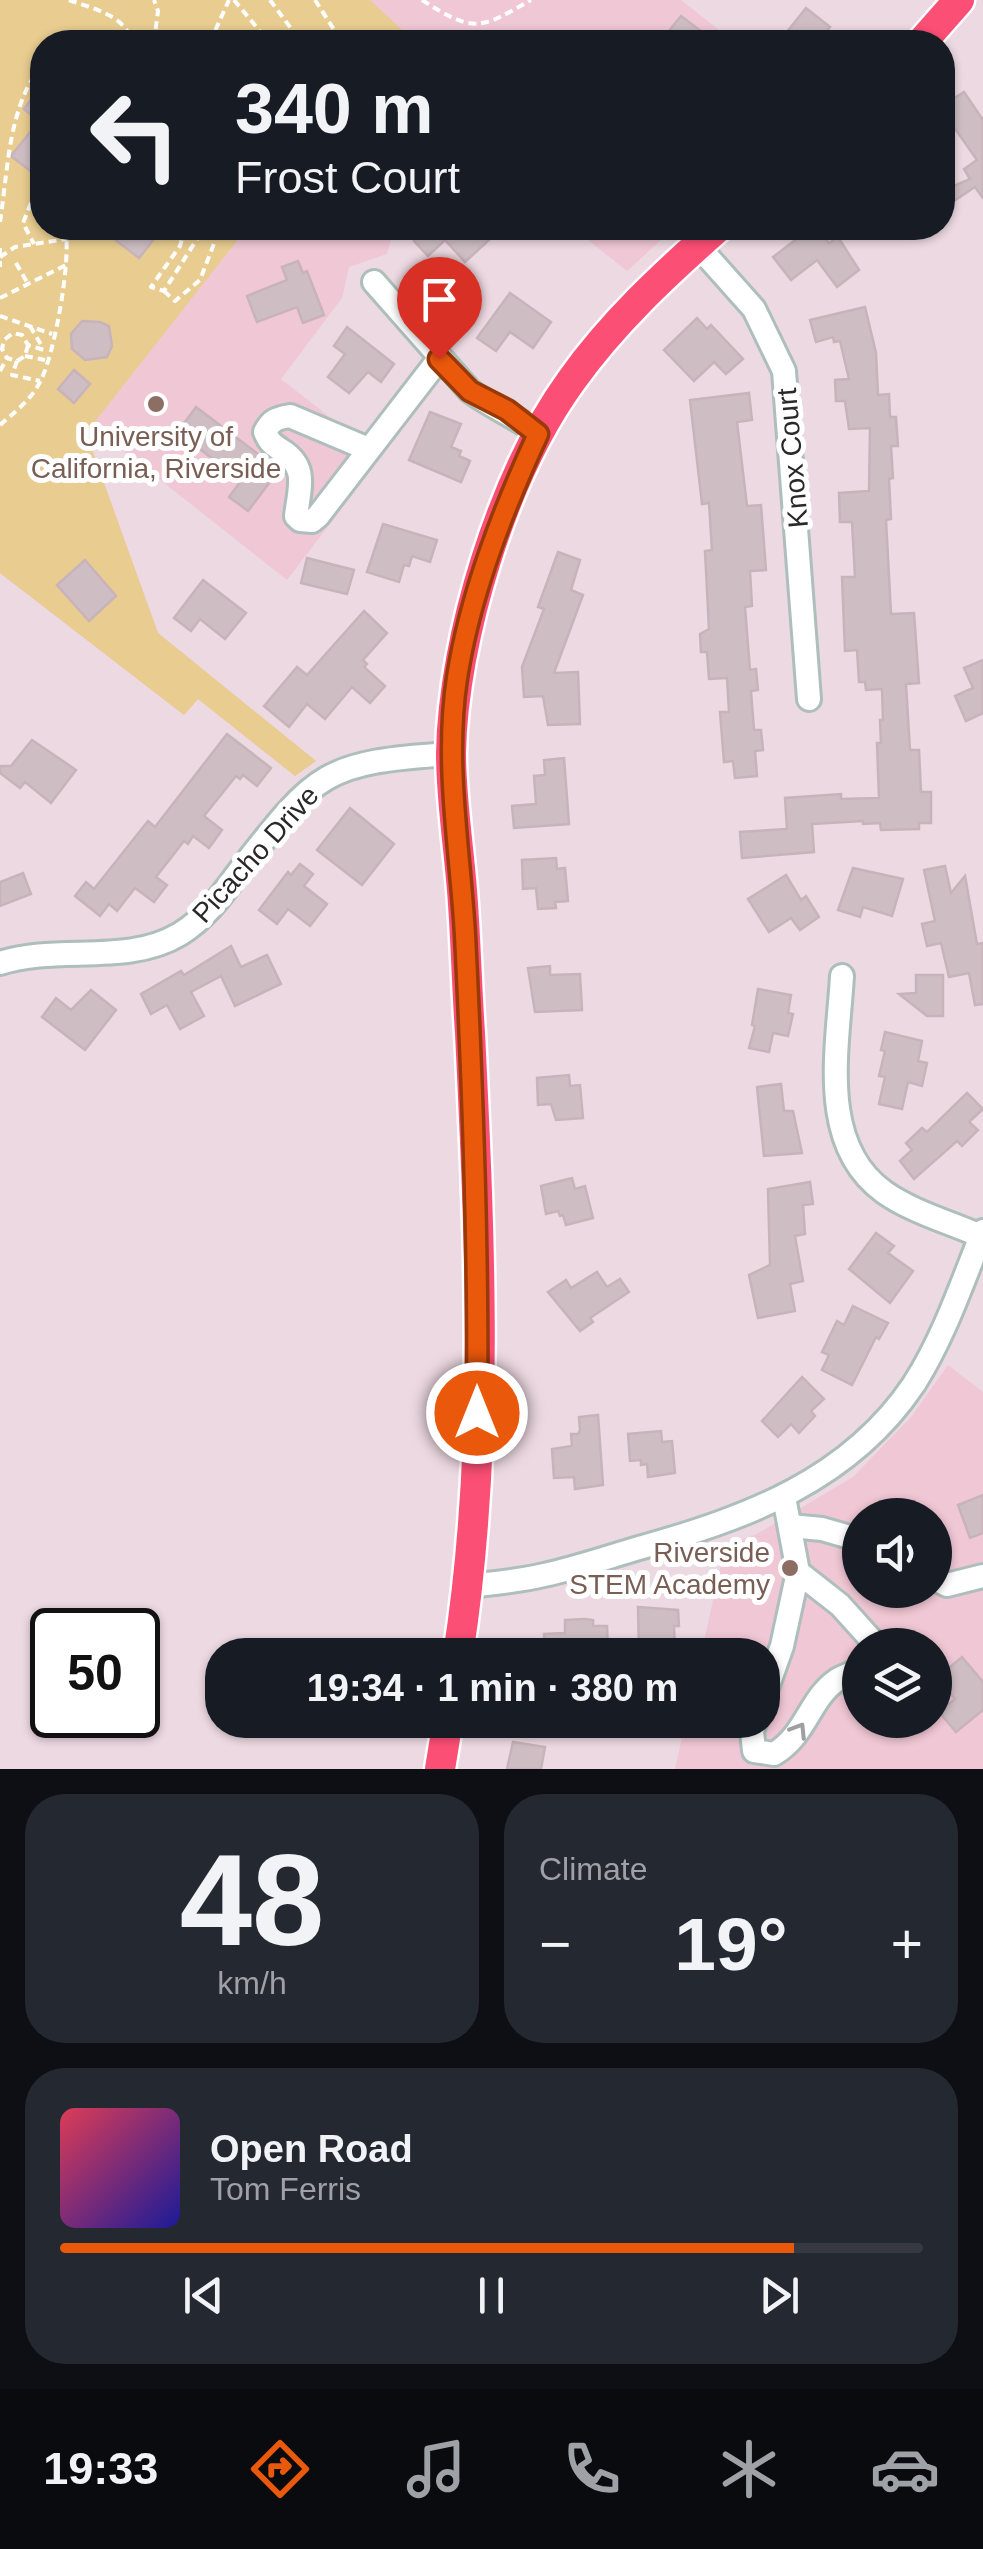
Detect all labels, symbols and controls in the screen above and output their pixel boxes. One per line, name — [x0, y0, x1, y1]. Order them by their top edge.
icon: left — [70, 70, 200, 200]
text: 340 m — [235, 70, 433, 148]
text: Frost Court — [235, 152, 460, 203]
pin — [397, 257, 482, 360]
icon: arrive — [412, 272, 467, 327]
street label: Knox Court — [771, 387, 814, 529]
marker: University of California, Riverside — [145, 393, 167, 415]
place label: University of California, Riverside — [31, 421, 281, 484]
street label: Picacho Drive — [186, 780, 325, 929]
position arrow — [425, 1361, 529, 1465]
map controls — [842, 1498, 952, 1738]
button: sound — [842, 1498, 952, 1608]
place label: Riverside STEM Academy — [569, 1537, 770, 1600]
marker: Riverside STEM Academy — [779, 1557, 801, 1579]
speed limit sign: 50 — [30, 1608, 160, 1738]
button: layers — [842, 1628, 952, 1738]
text: 19:34 · 1 min · 380 m — [307, 1667, 678, 1709]
one-way arrow — [787, 1722, 806, 1740]
text: 48 — [180, 1827, 324, 1973]
text: Climate — [539, 1851, 647, 1887]
text: 19° — [674, 1902, 788, 1986]
text: − — [539, 1913, 571, 1975]
text: + — [891, 1913, 923, 1975]
text: km/h — [217, 1965, 287, 2001]
text: Open Road — [210, 2128, 413, 2170]
text: Tom Ferris — [210, 2171, 361, 2207]
icon: previous — [176, 2268, 231, 2323]
icon: pause — [464, 2268, 519, 2323]
icon: next — [752, 2268, 807, 2323]
icon: directions — [245, 2434, 315, 2504]
icon: music — [401, 2434, 471, 2504]
icon: phone — [557, 2434, 627, 2504]
icon: climate — [714, 2434, 784, 2504]
icon: car — [870, 2434, 940, 2504]
text: 19:33 — [43, 2443, 158, 2494]

